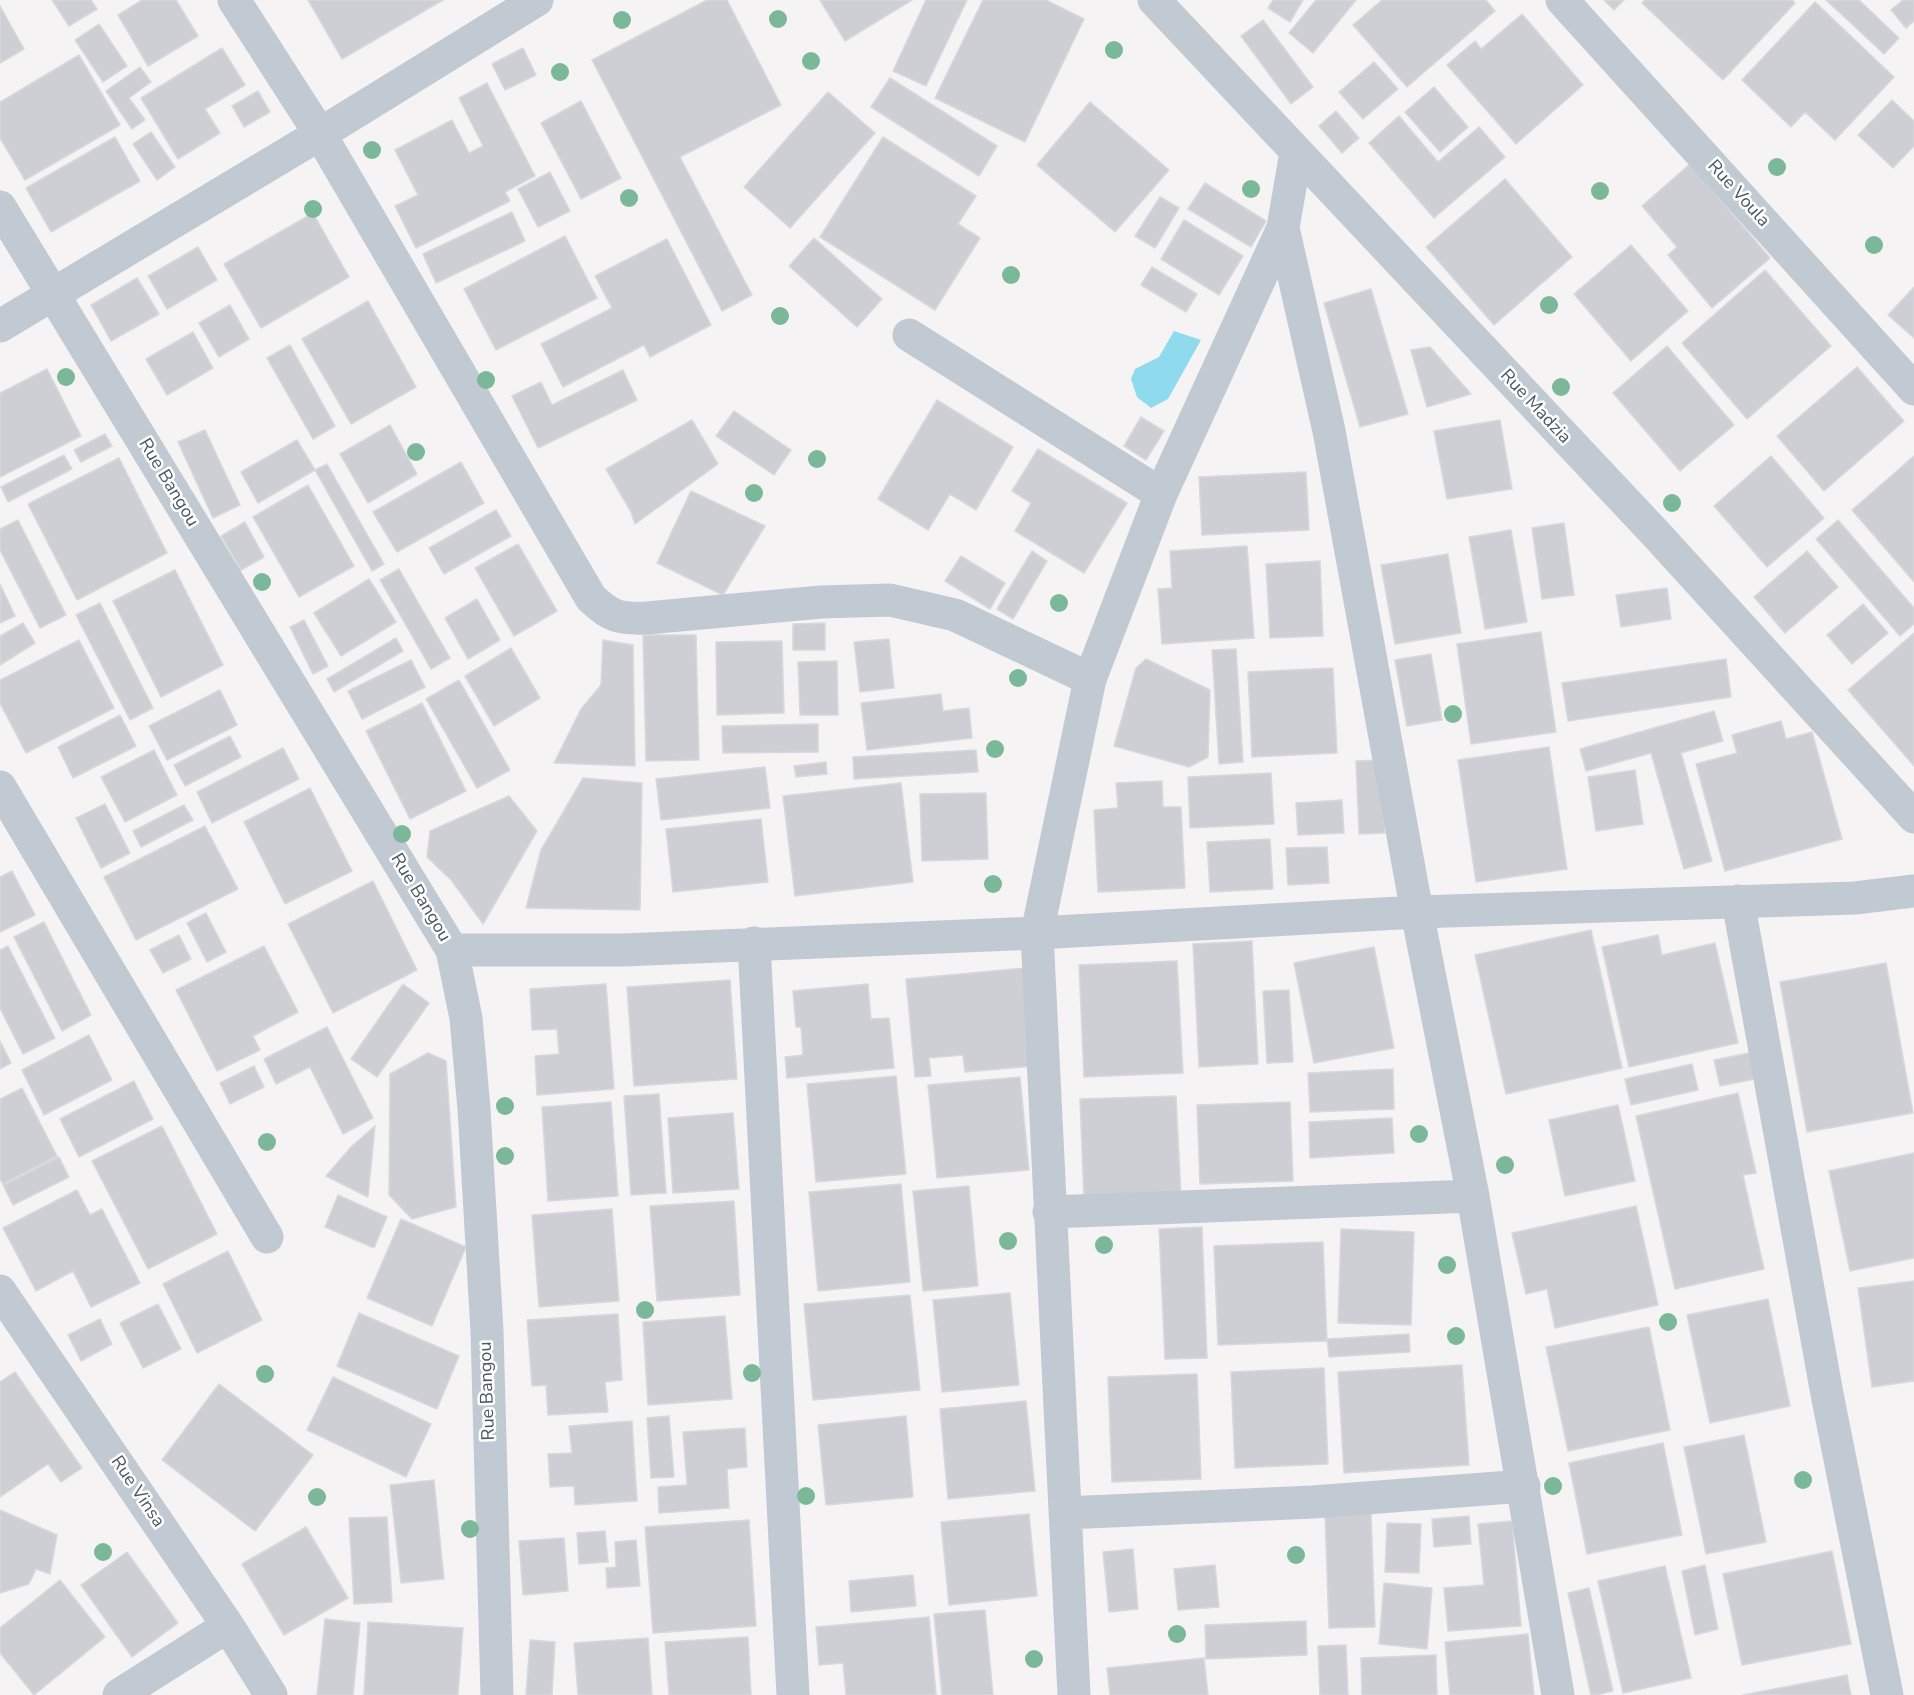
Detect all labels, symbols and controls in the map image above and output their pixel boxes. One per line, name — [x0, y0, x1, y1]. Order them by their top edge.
street label: Rue Voula — [1702, 156, 1774, 232]
street label: Rue Madzia — [1495, 365, 1575, 449]
street label: Rue Bangou — [133, 435, 203, 531]
street label: Rue Bangou — [385, 850, 455, 946]
street label: Rue Bangou — [475, 1341, 501, 1441]
street label: Rue Vinsa — [105, 1452, 169, 1532]

